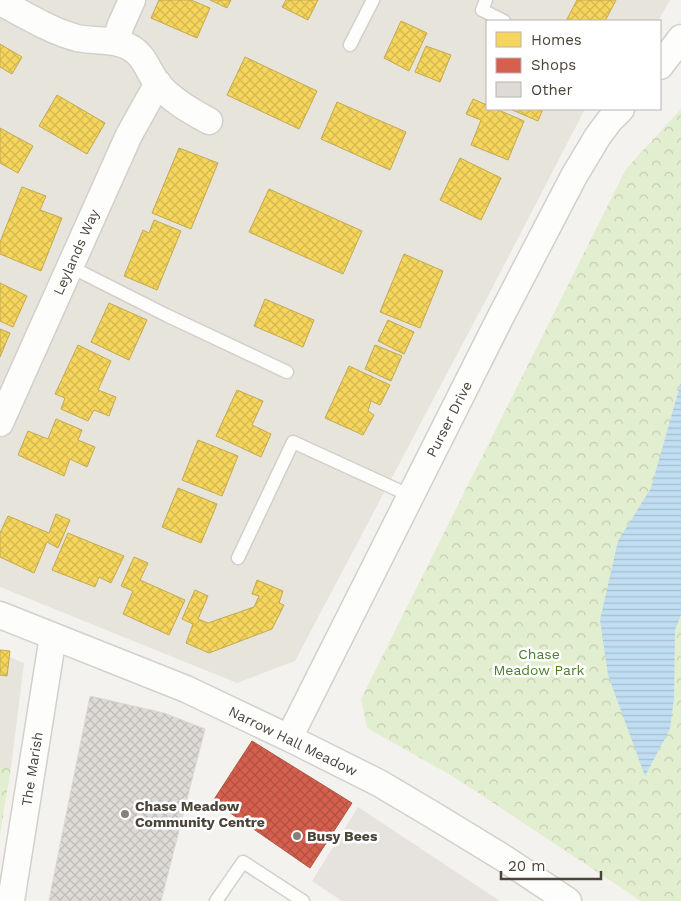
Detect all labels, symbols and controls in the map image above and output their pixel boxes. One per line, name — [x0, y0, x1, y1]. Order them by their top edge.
legend — [486, 20, 661, 110]
text: Homes — [531, 31, 582, 49]
text: Shops — [531, 56, 576, 74]
text: Other — [531, 81, 573, 99]
street label: Leylands Way — [50, 206, 102, 297]
street label: Purser Drive — [423, 378, 475, 460]
park label: Chase Meadow Park — [493, 646, 585, 678]
street label: Narrow Hall Meadow — [226, 703, 360, 779]
street label: The Marish — [18, 731, 46, 807]
place label: Chase Meadow Community Centre — [135, 798, 265, 830]
marker: Chase Meadow Community Centre — [119, 808, 131, 820]
place label: Busy Bees — [307, 828, 378, 844]
marker: Busy Bees — [291, 830, 303, 842]
scale bar — [501, 848, 601, 880]
text: 20 m — [508, 857, 546, 875]

